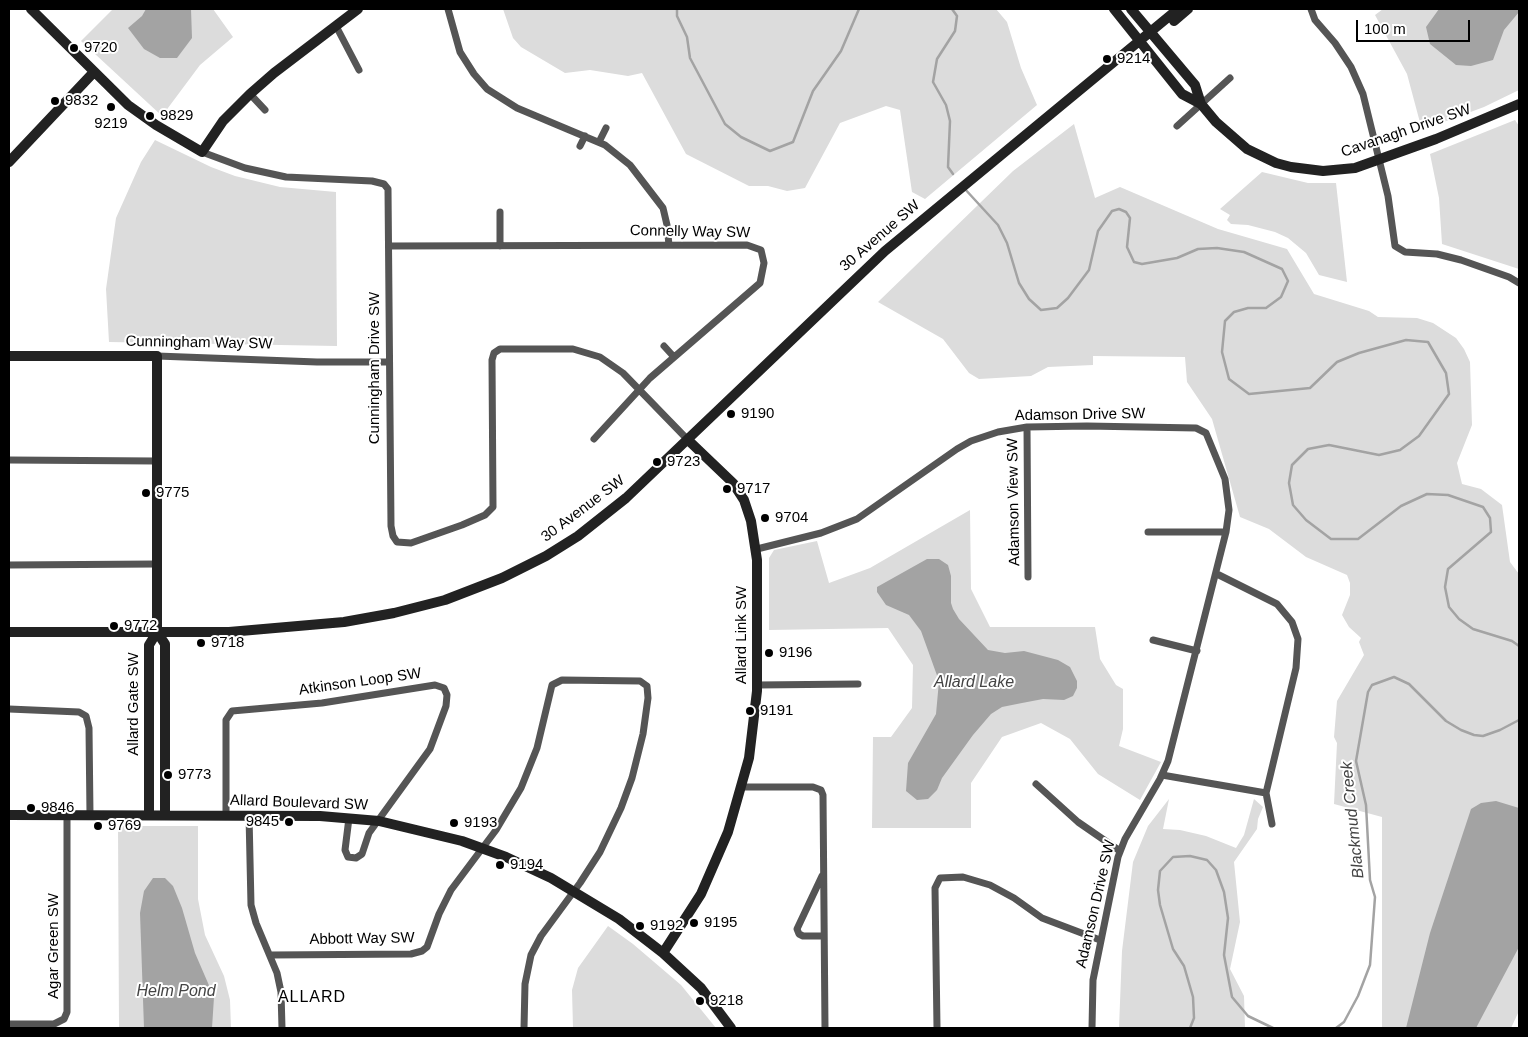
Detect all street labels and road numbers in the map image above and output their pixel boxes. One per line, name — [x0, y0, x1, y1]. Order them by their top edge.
street label: Cavanagh Drive SW — [1339, 100, 1473, 162]
street label: 30 Avenue SW — [836, 196, 924, 276]
street label: Connelly Way SW — [630, 222, 750, 242]
street label: Cunningham Drive SW — [366, 292, 384, 444]
street label: Cunningham Way SW — [125, 333, 273, 353]
street label: Adamson Drive SW — [1014, 405, 1146, 425]
street label: Adamson View SW — [1004, 438, 1024, 566]
street label: 30 Avenue SW — [538, 472, 628, 546]
street label: Allard Link SW — [733, 586, 751, 684]
street label: Allard Gate SW — [125, 652, 143, 756]
street label: Atkinson Loop SW — [298, 665, 422, 699]
street label: Allard Boulevard SW — [230, 792, 368, 814]
street label: Adamson Drive SW — [1073, 838, 1119, 970]
street label: Agar Green SW — [45, 893, 63, 999]
street label: Abbott Way SW — [309, 929, 415, 949]

